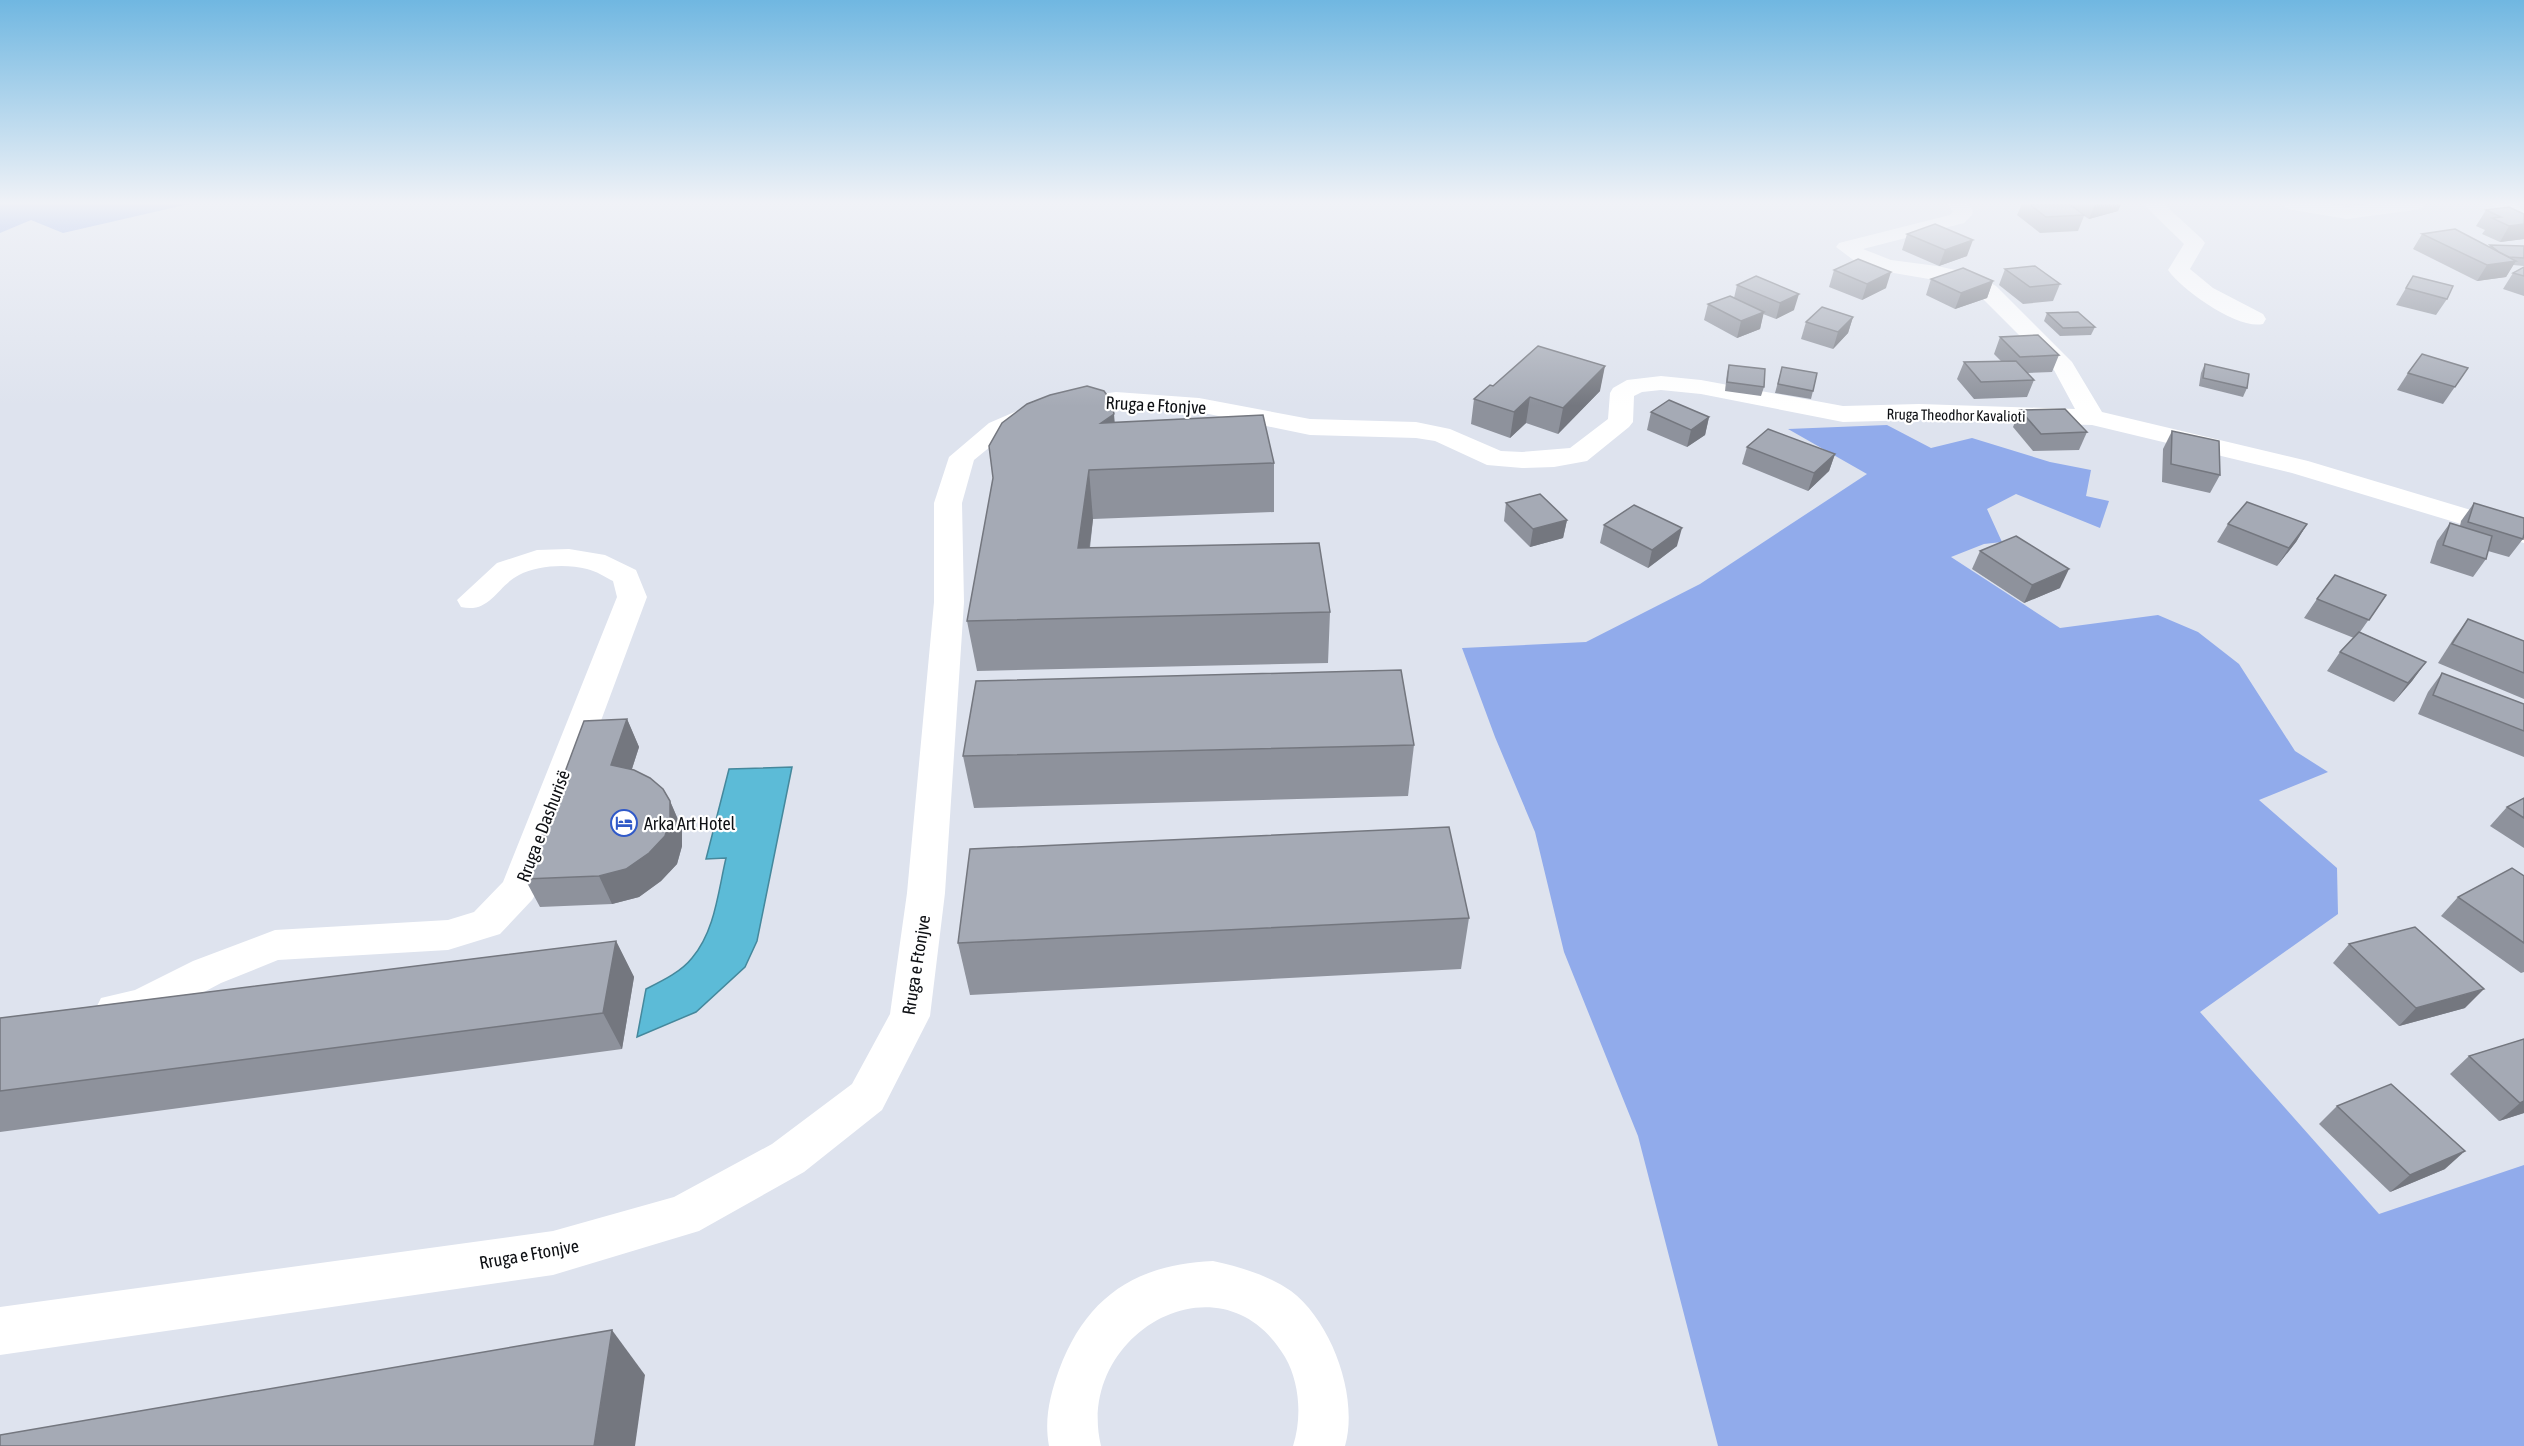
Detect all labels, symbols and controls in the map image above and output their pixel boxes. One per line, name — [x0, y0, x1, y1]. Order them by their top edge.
street label: Rruga e Ftonjve — [1105, 392, 1207, 418]
street label: Rruga Theodhor Kavalioti — [1886, 405, 2026, 425]
street label: Rruga e Dashurisë — [512, 767, 574, 885]
hotel icon: Arka Art Hotel — [609, 808, 639, 838]
place label: Arka Art Hotel — [644, 813, 736, 834]
street label: Rruga e Ftonjve — [898, 914, 934, 1016]
street label: Rruga e Ftonjve — [478, 1235, 580, 1273]

